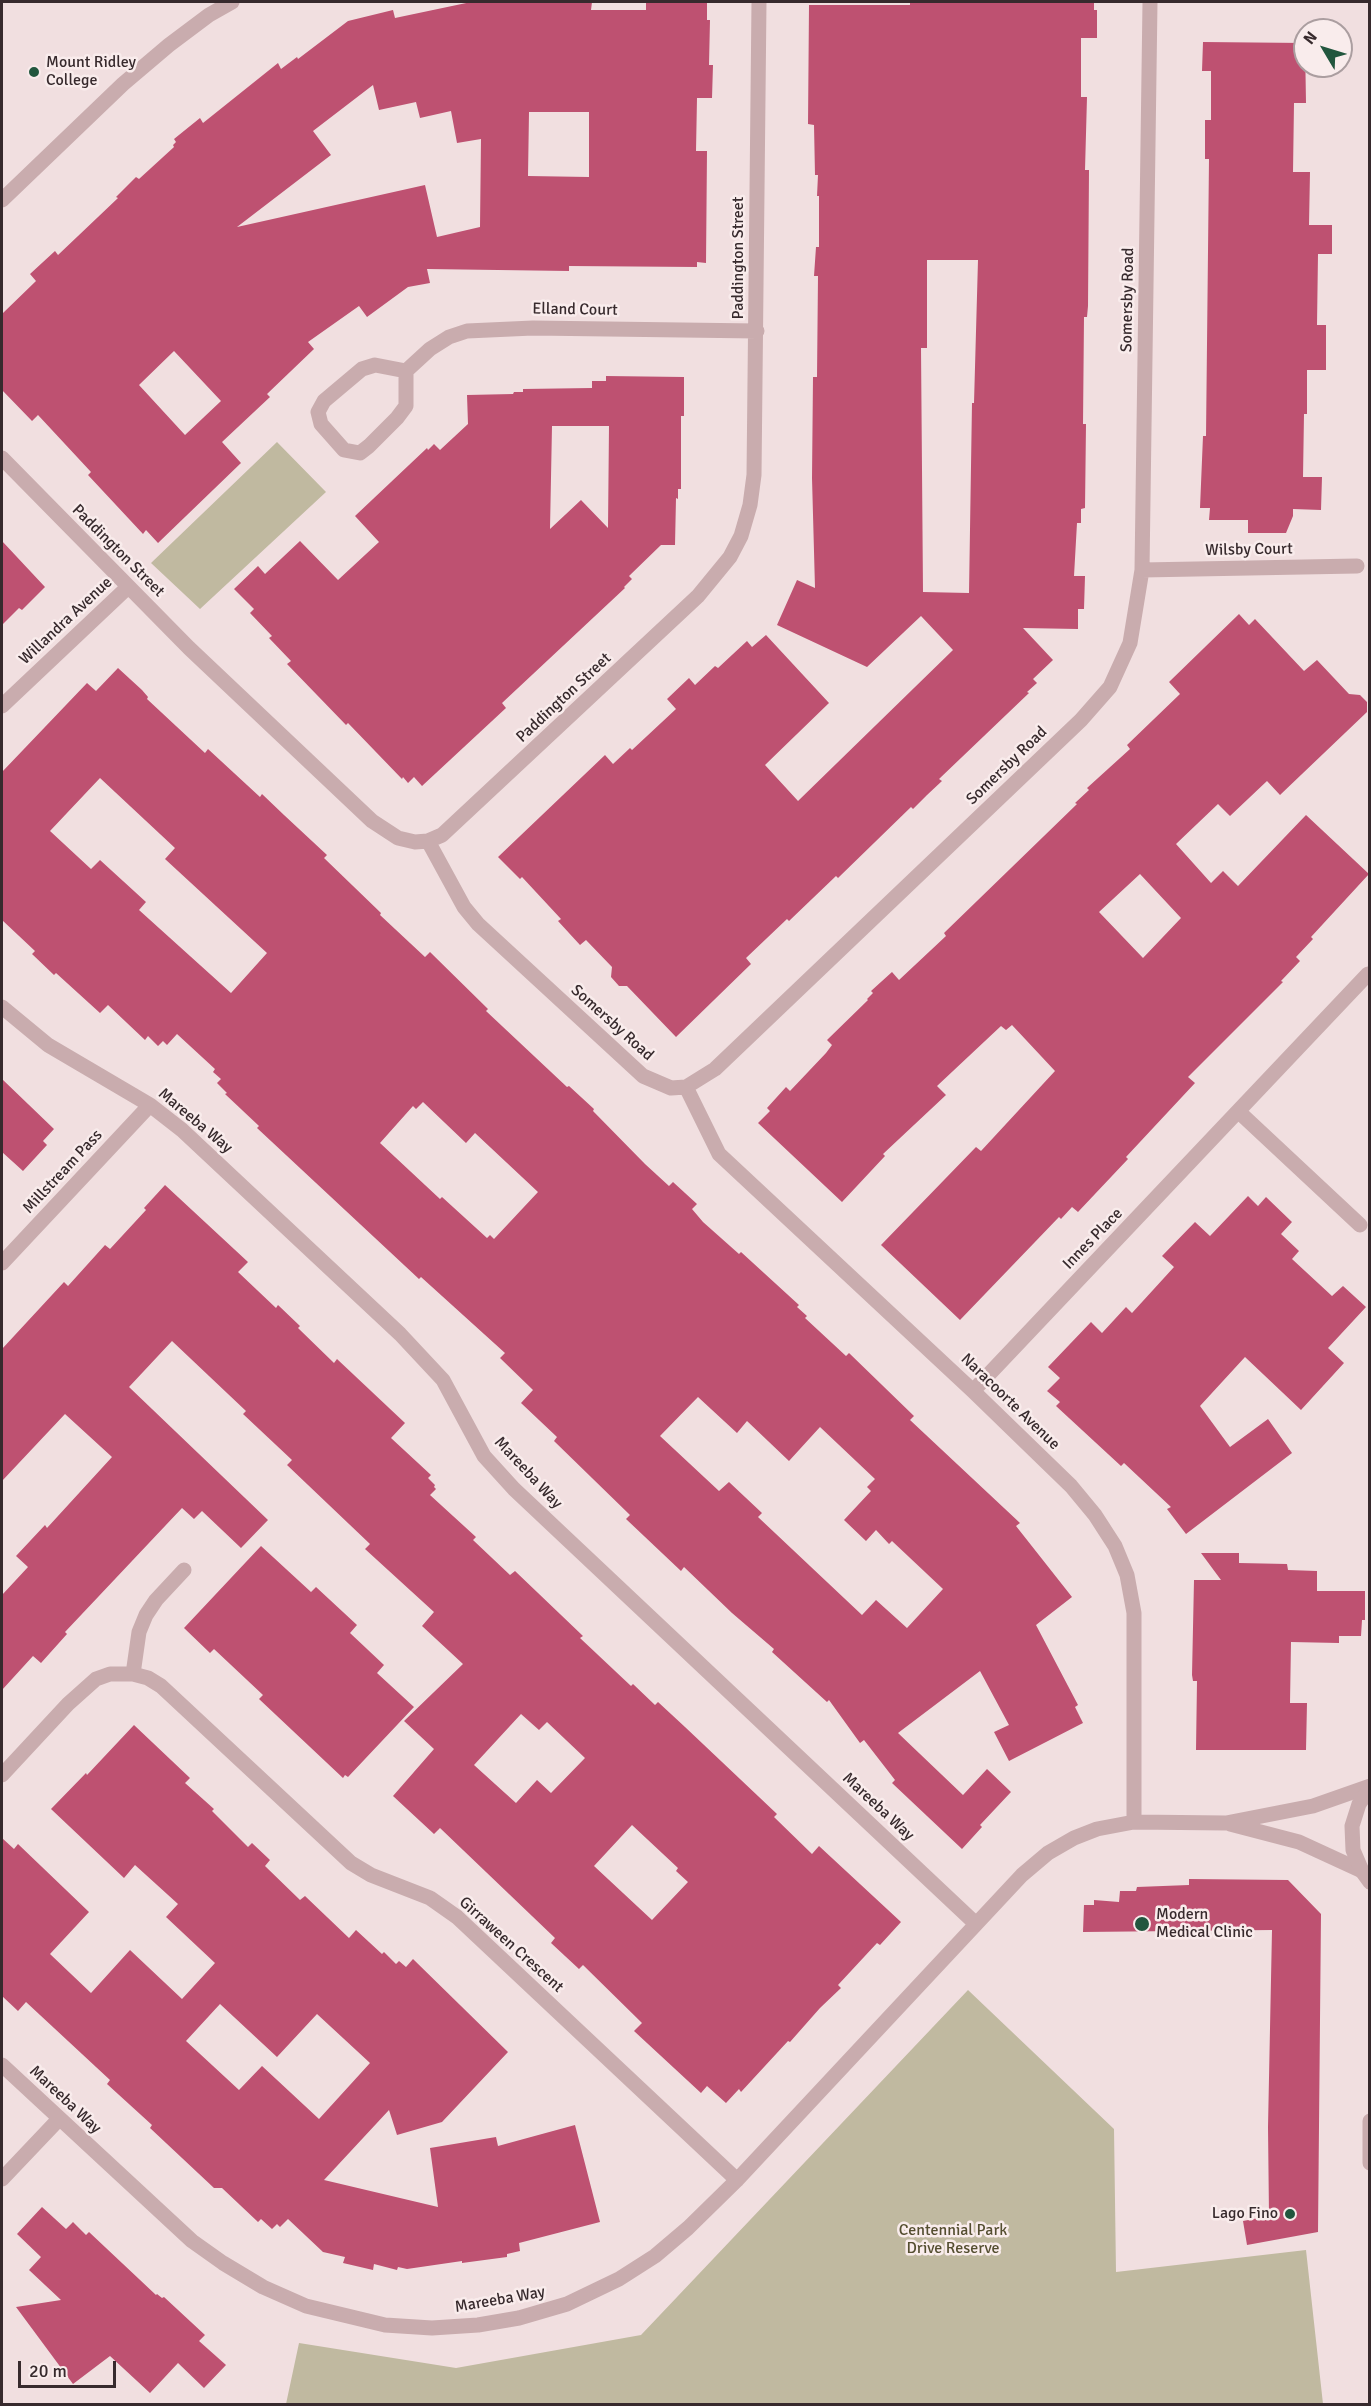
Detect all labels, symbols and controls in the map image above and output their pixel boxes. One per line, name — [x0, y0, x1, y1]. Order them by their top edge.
north arrow — [1293, 18, 1353, 78]
text: N — [1299, 28, 1322, 49]
place label: Mount Ridley College — [46, 53, 136, 91]
marker: Mount Ridley College — [27, 65, 41, 79]
street label: Paddington Street — [729, 197, 749, 319]
street label: Somersby Road — [1117, 248, 1139, 352]
street label: Elland Court — [532, 300, 618, 320]
street label: Paddington Street — [68, 501, 168, 601]
street label: Wilsby Court — [1205, 540, 1293, 560]
street label: Willandra Avenue — [16, 573, 116, 669]
street label: Paddington Street — [513, 649, 615, 747]
street label: Somersby Road — [963, 723, 1051, 809]
street label: Somersby Road — [567, 981, 657, 1065]
street label: Mareeba Way — [154, 1084, 236, 1158]
street label: Millstream Pass — [19, 1126, 107, 1218]
street label: Innes Place — [1059, 1204, 1127, 1274]
street label: Naracoorte Avenue — [957, 1350, 1063, 1454]
street label: Mareeba Way — [490, 1433, 566, 1513]
street label: Mareeba Way — [838, 1769, 918, 1845]
street label: Girraween Crescent — [455, 1893, 567, 1997]
place label: Modern Medical Clinic — [1156, 1905, 1253, 1943]
marker: Modern Medical Clinic — [1133, 1915, 1151, 1933]
street label: Mareeba Way — [25, 2062, 105, 2138]
place label: Lago Fino — [1212, 2204, 1278, 2224]
marker: Lago Fino — [1283, 2207, 1297, 2221]
park label: Centennial Park Drive Reserve — [899, 2221, 1007, 2259]
street label: Mareeba Way — [453, 2283, 547, 2317]
scale bar — [21, 2349, 118, 2387]
text: 20 m — [29, 2360, 67, 2382]

